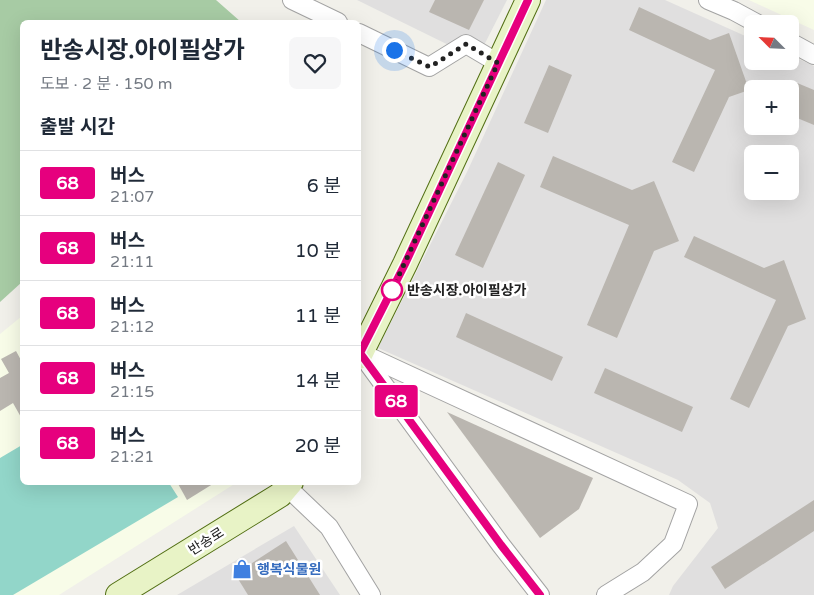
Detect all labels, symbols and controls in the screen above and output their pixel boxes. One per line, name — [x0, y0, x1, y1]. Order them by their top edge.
north arrow — [744, 15, 799, 70]
map controls — [744, 15, 799, 200]
text: 반송시장.아이필상가 — [40, 36, 245, 65]
button: heart — [289, 37, 341, 89]
your location — [382, 38, 407, 63]
text: 도보 · 2 분 · 150 m — [40, 74, 172, 94]
button: + — [744, 80, 799, 135]
text: 출발 시간 — [40, 116, 115, 138]
button: − — [744, 145, 799, 200]
text: 버스 — [110, 165, 145, 187]
text: 68 — [56, 172, 79, 194]
text: 6 분 — [307, 175, 341, 197]
text: 21:07 — [110, 187, 154, 207]
text: 버스 — [110, 230, 145, 252]
text: 68 — [56, 237, 79, 259]
text: 10 분 — [295, 240, 341, 262]
text: 21:11 — [110, 252, 154, 272]
marker: 반송시장.아이필상가 — [381, 279, 403, 301]
place label: 반송시장.아이필상가 — [407, 282, 527, 299]
text: 버스 — [110, 295, 145, 317]
text: 68 — [56, 302, 79, 324]
text: 11 분 — [295, 305, 341, 327]
text: 21:12 — [110, 317, 154, 337]
text: 버스 — [110, 360, 145, 382]
text: 68 — [56, 367, 79, 389]
text: 14 분 — [295, 370, 341, 392]
text: 21:15 — [110, 382, 154, 402]
line badge: 68 — [374, 385, 418, 417]
text: 68 — [385, 390, 407, 412]
text: 버스 — [110, 425, 145, 447]
text: 68 — [56, 432, 79, 454]
text: 20 분 — [295, 435, 341, 457]
text: 21:21 — [110, 447, 154, 467]
street label: 반송로 — [185, 524, 227, 559]
shop icon: 행복식물원 — [231, 558, 253, 580]
place label: 행복식물원 — [257, 561, 321, 578]

